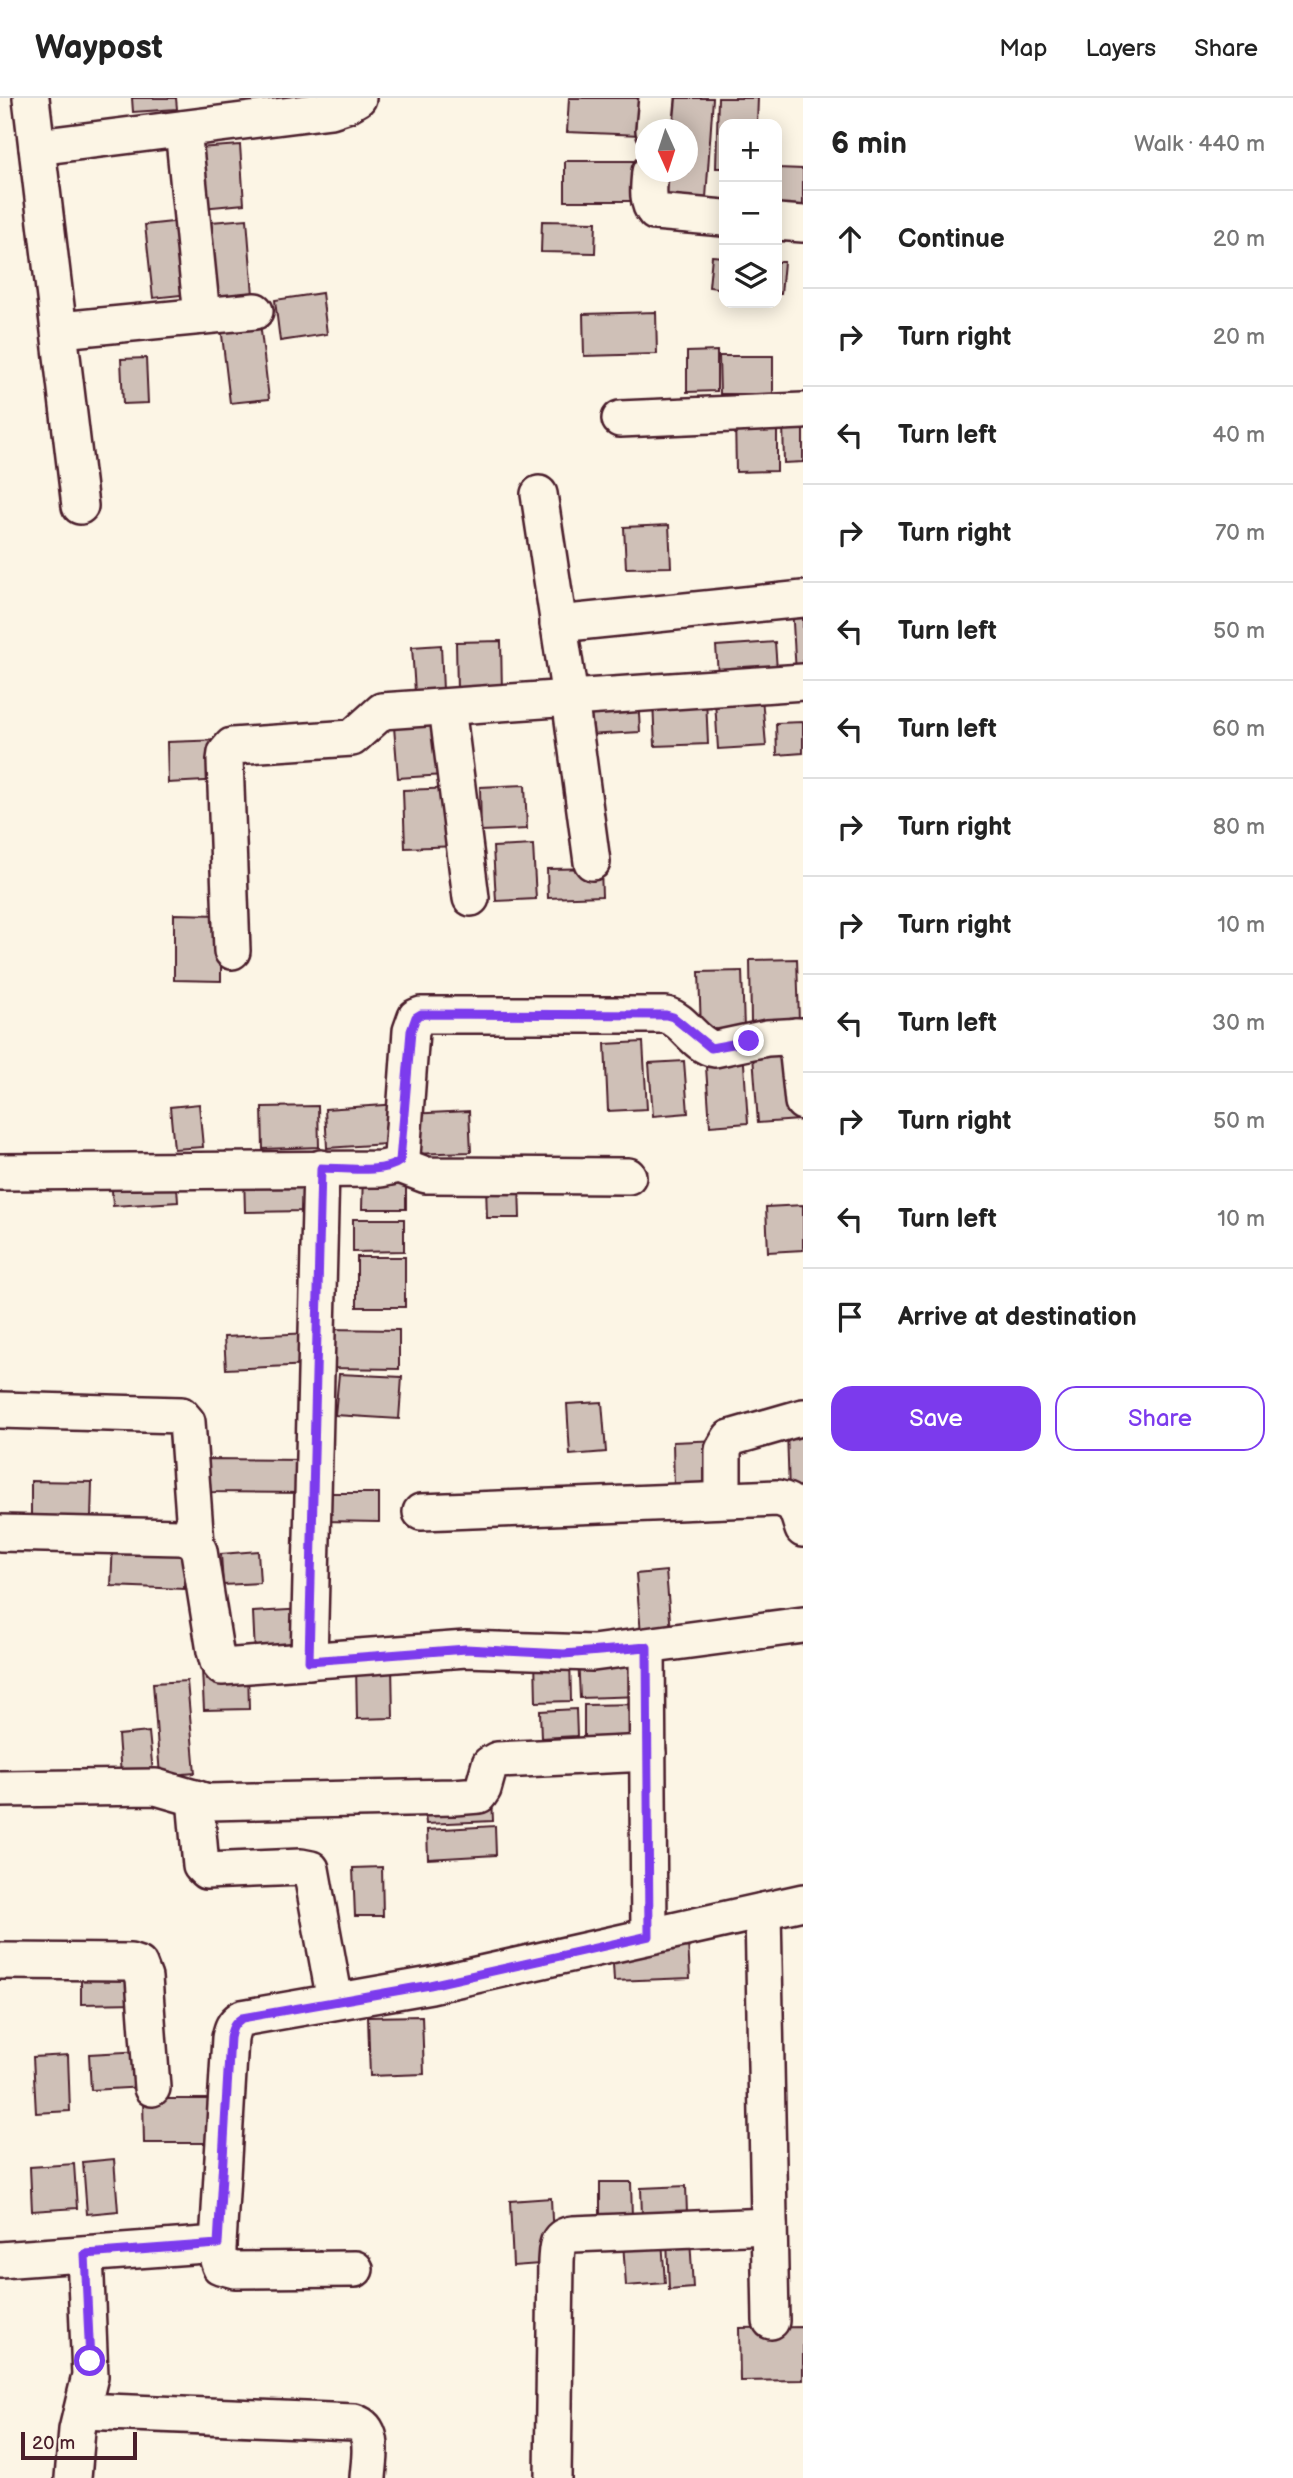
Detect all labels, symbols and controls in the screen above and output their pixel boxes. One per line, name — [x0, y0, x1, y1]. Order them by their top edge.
text: Waypost — [35, 28, 163, 68]
text: Map — [999, 34, 1047, 63]
text: Layers — [1085, 34, 1156, 63]
text: Share — [1194, 34, 1258, 63]
north arrow — [635, 119, 698, 182]
map controls — [719, 119, 782, 308]
button: + — [719, 119, 782, 182]
text: 6 min — [831, 126, 907, 162]
text: Walk · 440 m — [1134, 130, 1265, 158]
button: − — [719, 182, 782, 245]
icon: ahead — [831, 220, 869, 258]
text: Continue — [898, 224, 1005, 255]
text: 20 m — [1213, 225, 1265, 253]
button: layers — [719, 245, 782, 308]
icon: right — [831, 318, 869, 356]
text: Turn right — [898, 322, 1011, 353]
text: 20 m — [1213, 323, 1265, 351]
icon: left — [831, 416, 869, 454]
text: Turn left — [898, 420, 997, 451]
text: 40 m — [1212, 421, 1265, 449]
icon: right — [831, 514, 869, 552]
text: Turn right — [898, 518, 1011, 549]
text: 70 m — [1215, 519, 1265, 547]
icon: left — [831, 612, 869, 650]
text: Turn left — [898, 616, 997, 647]
text: 50 m — [1213, 617, 1265, 645]
icon: left — [831, 710, 869, 748]
text: Turn left — [898, 714, 997, 745]
text: 60 m — [1212, 715, 1265, 743]
icon: right — [831, 808, 869, 846]
text: Turn right — [898, 812, 1011, 843]
text: 80 m — [1213, 813, 1265, 841]
icon: right — [831, 906, 869, 944]
text: Turn right — [898, 910, 1011, 941]
text: 10 m — [1217, 911, 1265, 939]
icon: left — [831, 1004, 869, 1042]
text: Turn left — [898, 1008, 997, 1039]
text: 30 m — [1212, 1009, 1265, 1037]
route end — [733, 1025, 764, 1056]
icon: right — [831, 1102, 869, 1140]
text: Turn right — [898, 1106, 1011, 1137]
text: 50 m — [1213, 1107, 1265, 1135]
icon: left — [831, 1200, 869, 1238]
text: Turn left — [898, 1204, 997, 1235]
text: 10 m — [1217, 1205, 1265, 1233]
icon: arrive — [831, 1298, 869, 1336]
text: Arrive at destination — [898, 1302, 1137, 1333]
button: Save — [831, 1386, 1041, 1451]
button: Share — [1055, 1386, 1265, 1451]
route start — [74, 2345, 105, 2376]
scale bar — [21, 2429, 136, 2461]
text: 20 m — [32, 2432, 75, 2455]

